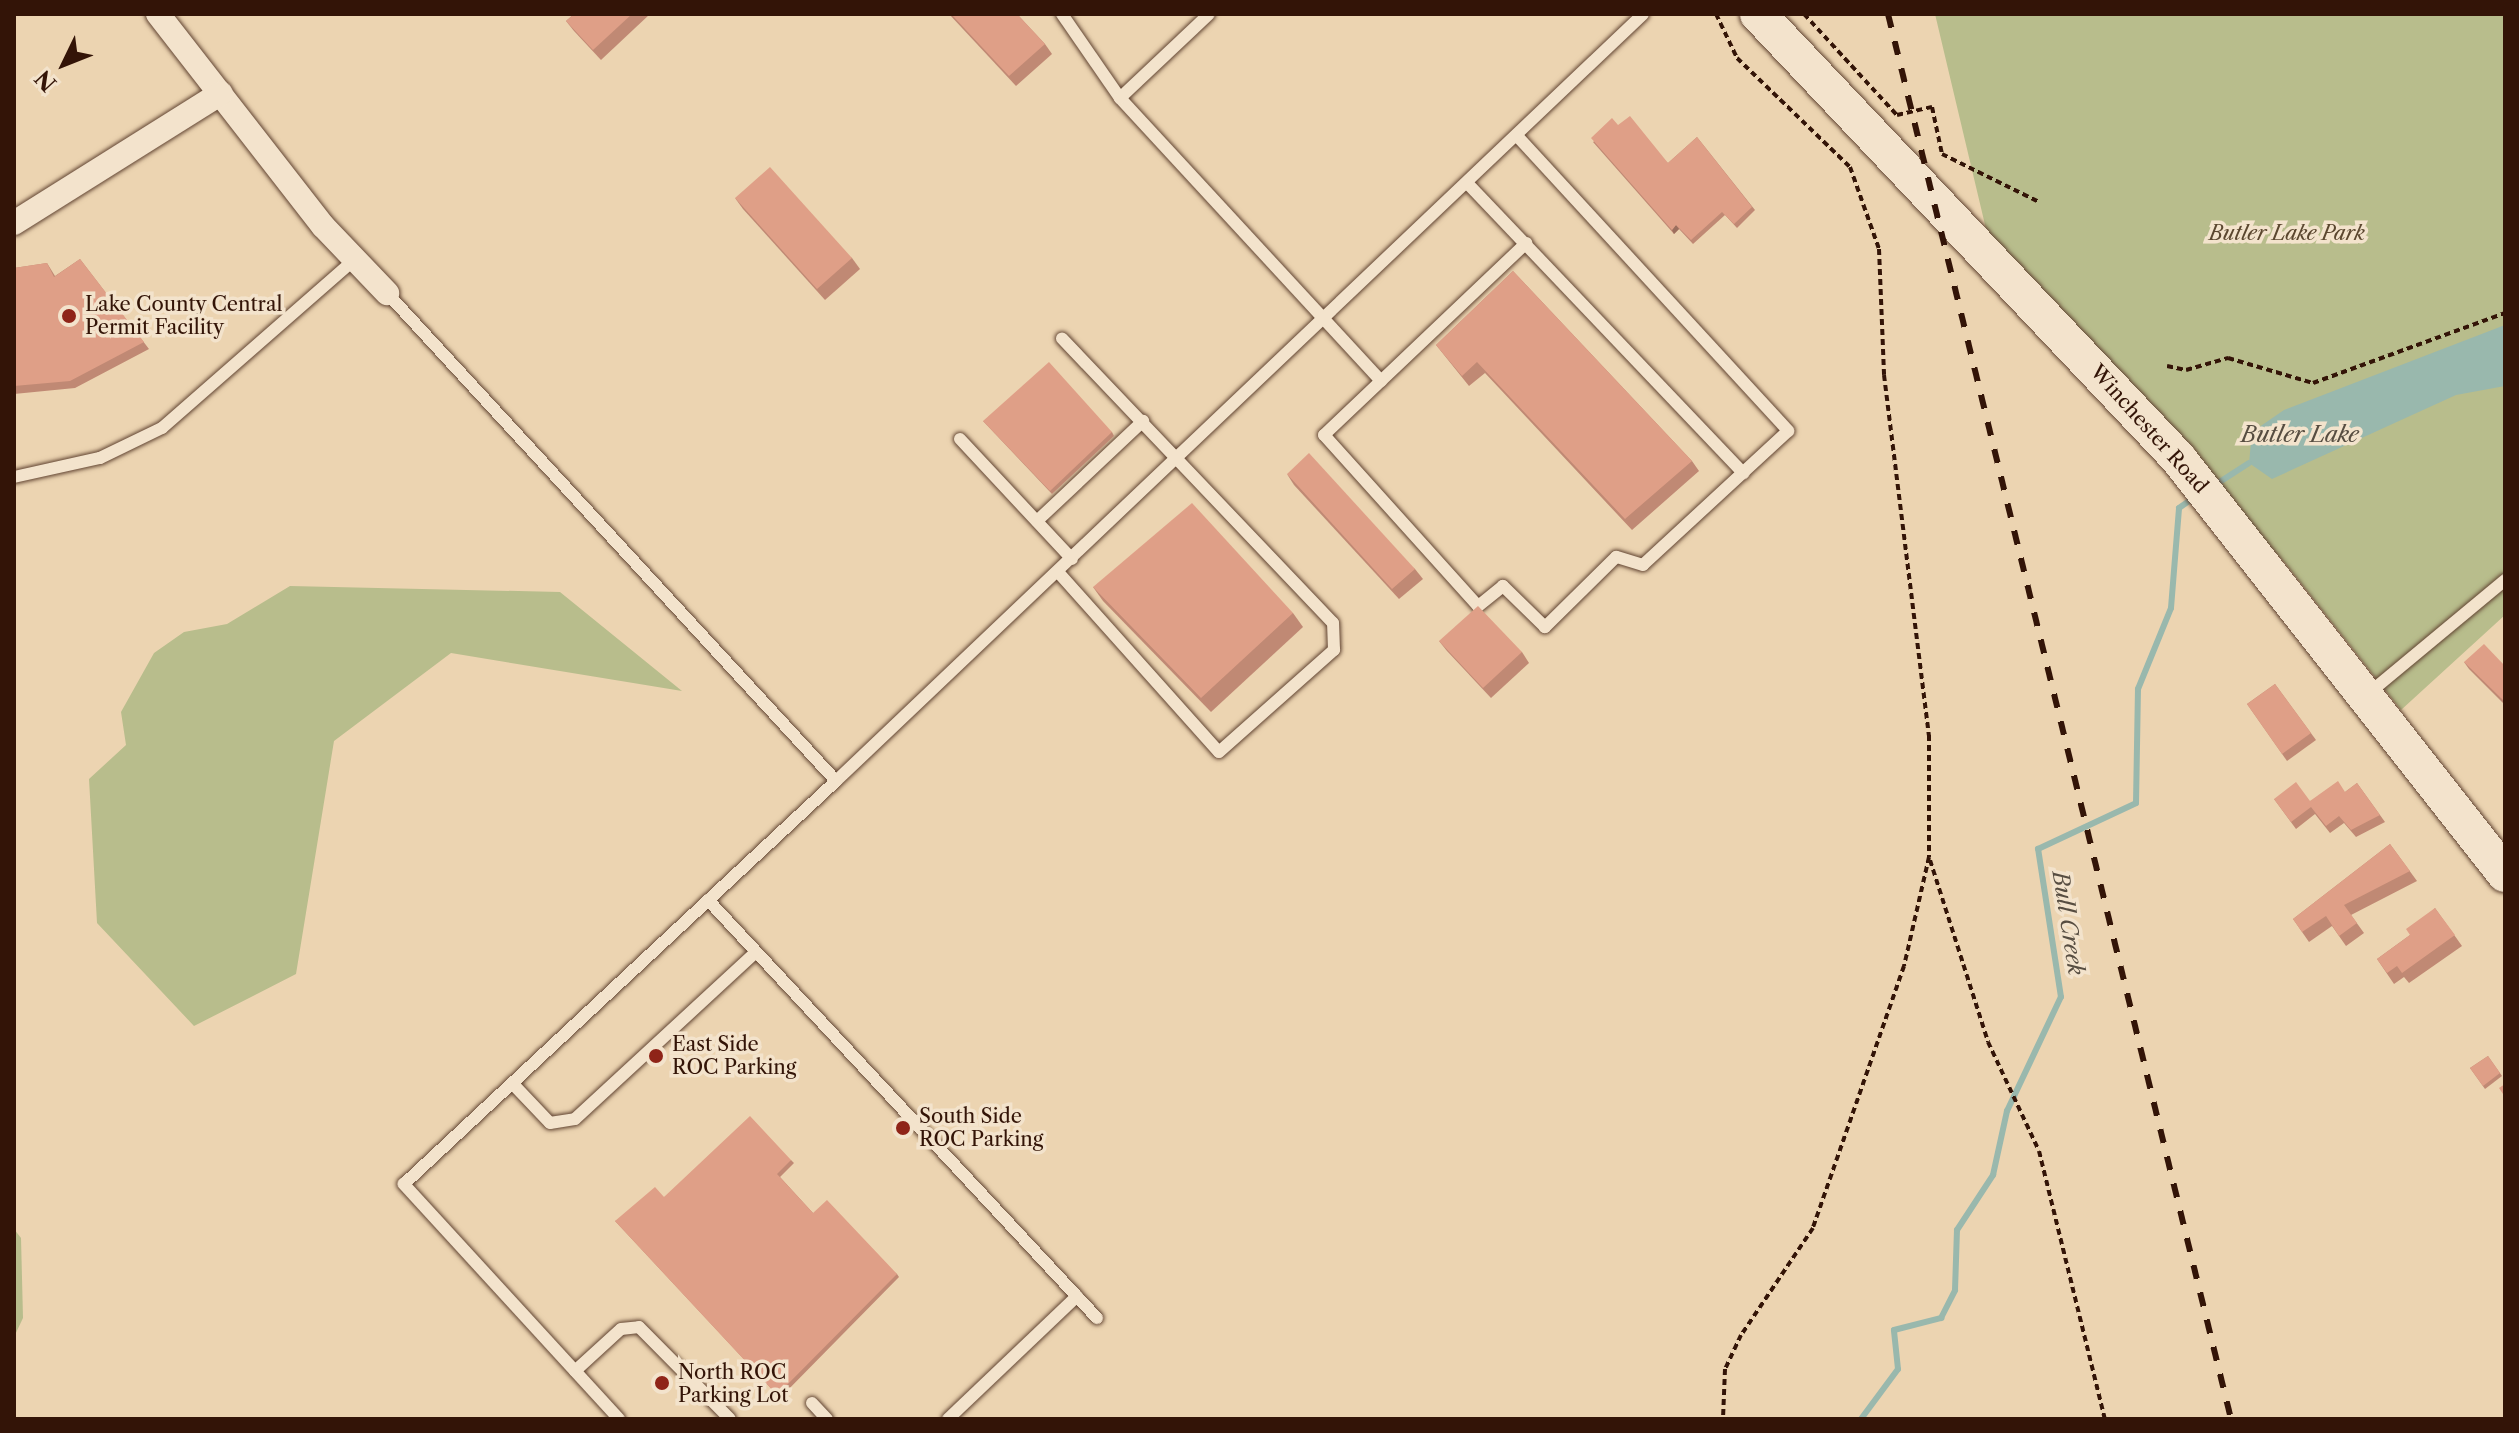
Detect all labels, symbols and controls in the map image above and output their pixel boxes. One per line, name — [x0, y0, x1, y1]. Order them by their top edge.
north arrow — [24, 24, 104, 104]
text: N — [30, 65, 62, 97]
park label: Butler Lake Park — [2209, 221, 2365, 245]
place label: Lake County Central Permit Facility — [85, 292, 283, 339]
marker: Lake County Central Permit Facility — [60, 307, 78, 325]
street label: Winchester Road — [2085, 360, 2213, 498]
water label: Butler Lake — [2241, 422, 2359, 448]
water label: Bull Creek — [2047, 869, 2089, 977]
place label: East Side ROC Parking — [672, 1032, 796, 1079]
marker: East Side ROC Parking — [647, 1047, 665, 1065]
place label: South Side ROC Parking — [919, 1104, 1043, 1151]
marker: South Side ROC Parking — [894, 1119, 912, 1137]
place label: North ROC Parking Lot — [678, 1360, 788, 1407]
marker: North ROC Parking Lot — [653, 1374, 671, 1392]

